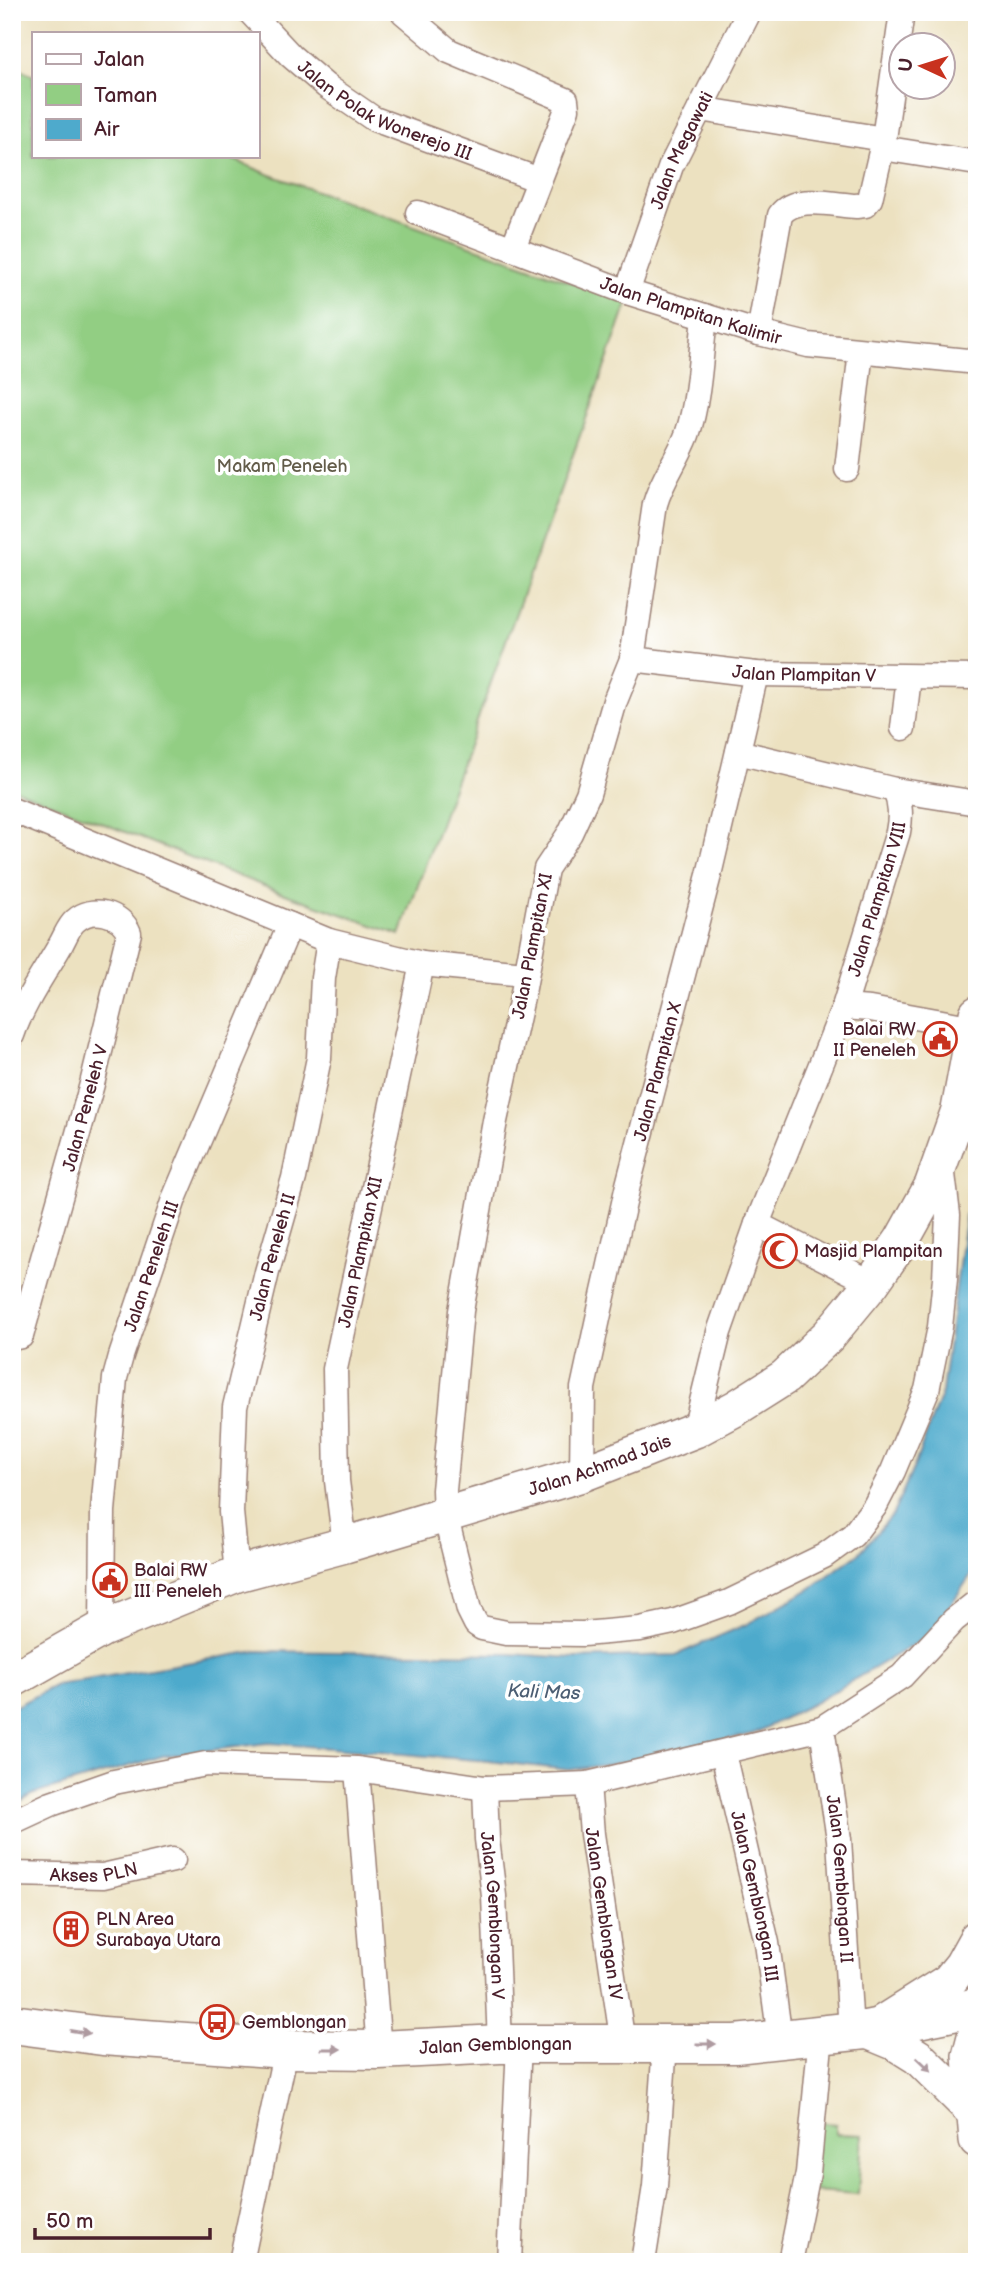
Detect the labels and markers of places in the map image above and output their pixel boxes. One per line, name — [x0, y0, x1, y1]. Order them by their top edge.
place label: Balai RW II Peneleh — [833, 1019, 917, 1061]
public building icon: Balai RW II Peneleh — [921, 1020, 959, 1058]
mosque icon: Masjid Plampitan — [761, 1232, 799, 1270]
place label: Masjid Plampitan — [804, 1241, 943, 1262]
place label: Balai RW III Peneleh — [134, 1560, 222, 1602]
public building icon: Balai RW III Peneleh — [91, 1561, 129, 1599]
place label: PLN Area Surabaya Utara — [96, 1909, 221, 1951]
building icon: PLN Area Surabaya Utara — [52, 1910, 90, 1948]
bus stop icon: Gemblongan — [198, 2003, 236, 2041]
place label: Gemblongan — [242, 2012, 346, 2033]

